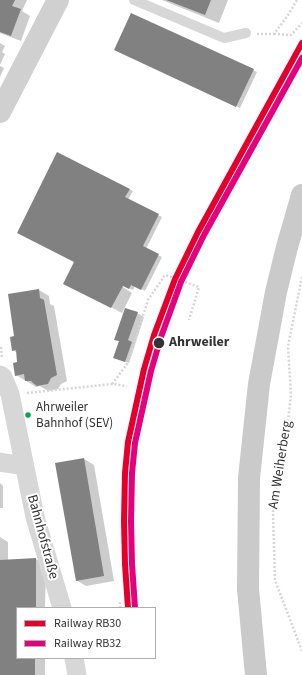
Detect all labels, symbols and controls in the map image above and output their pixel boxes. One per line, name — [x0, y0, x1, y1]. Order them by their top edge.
place label: Ahrweiler — [169, 335, 229, 351]
marker: Ahrweiler — [152, 336, 166, 350]
place label: Ahrweiler Bahnhof (SEV) — [36, 400, 113, 431]
marker: Ahrweiler Bahnhof (SEV) — [23, 410, 33, 420]
street label: Am Weiherberg — [266, 420, 296, 510]
street label: Bahnhofstraße — [23, 493, 61, 581]
legend — [16, 607, 156, 659]
text: Railway RB30 — [54, 615, 121, 632]
text: Railway RB32 — [54, 635, 121, 652]

